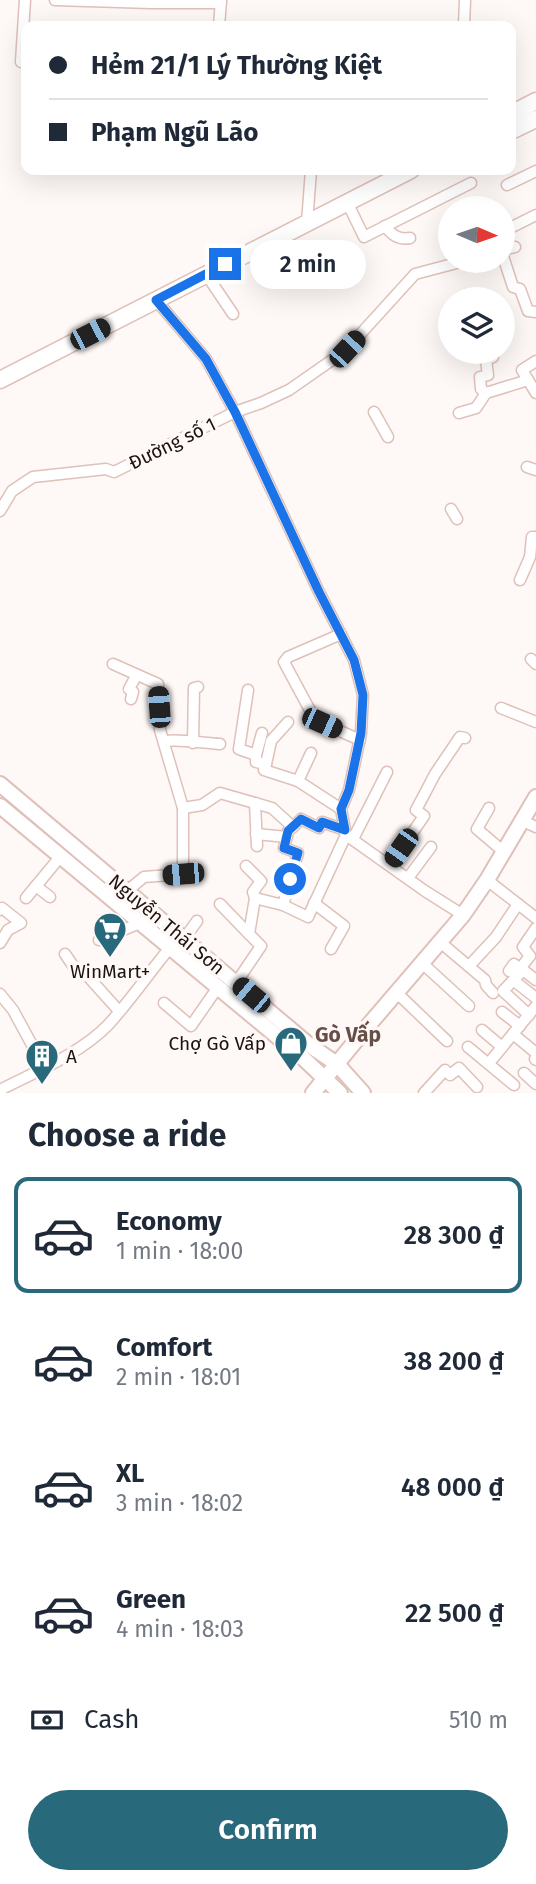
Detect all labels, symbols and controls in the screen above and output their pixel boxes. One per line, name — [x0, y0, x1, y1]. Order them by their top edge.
text: Hẻm 21/1 Lý Thường Kiệt — [91, 50, 382, 81]
text: Phạm Ngũ Lão — [91, 117, 258, 148]
north arrow — [438, 196, 514, 273]
map controls — [438, 196, 515, 364]
callout: 2 min — [250, 240, 365, 288]
route end — [209, 248, 241, 280]
text: 2 min — [280, 250, 336, 278]
button: layers — [438, 287, 515, 364]
car — [67, 315, 114, 353]
car — [325, 326, 370, 372]
street label: Đường số 1 — [125, 412, 220, 474]
car — [148, 685, 171, 729]
car — [299, 705, 346, 741]
car — [381, 825, 422, 871]
car — [162, 862, 205, 886]
route start — [274, 863, 306, 895]
street label: Nguyễn Thái Sơn — [104, 869, 229, 979]
supermarket icon: WinMart+ — [91, 910, 129, 959]
place label: WinMart+ — [70, 960, 150, 983]
car — [229, 973, 274, 1017]
district label: Gò Vấp — [315, 1020, 381, 1048]
shop icon: Chợ Gò Vấp — [272, 1024, 310, 1073]
place label: Chợ Gò Vấp — [169, 1032, 266, 1055]
building icon: A — [23, 1037, 61, 1086]
place label: A — [66, 1045, 77, 1068]
text: Choose a ride — [28, 1116, 226, 1154]
icon: car — [32, 1204, 95, 1267]
text: Economy — [116, 1206, 222, 1237]
text: 28 300 ₫ — [404, 1220, 504, 1251]
text: 1 min · 18:00 — [116, 1237, 243, 1265]
icon: car — [32, 1330, 95, 1393]
text: Comfort — [116, 1332, 212, 1363]
text: 38 200 ₫ — [404, 1346, 504, 1377]
text: 2 min · 18:01 — [116, 1363, 241, 1391]
icon: car — [32, 1456, 95, 1519]
text: XL — [116, 1458, 144, 1489]
text: 48 000 ₫ — [401, 1472, 504, 1503]
text: 3 min · 18:02 — [116, 1489, 243, 1517]
icon: car — [32, 1582, 95, 1645]
text: Green — [116, 1584, 186, 1615]
text: 22 500 ₫ — [405, 1598, 504, 1629]
text: 4 min · 18:03 — [116, 1615, 244, 1643]
icon: cash — [28, 1701, 66, 1739]
text: Cash — [84, 1704, 140, 1735]
text: 510 m — [449, 1706, 508, 1734]
button: Confirm — [28, 1790, 508, 1870]

